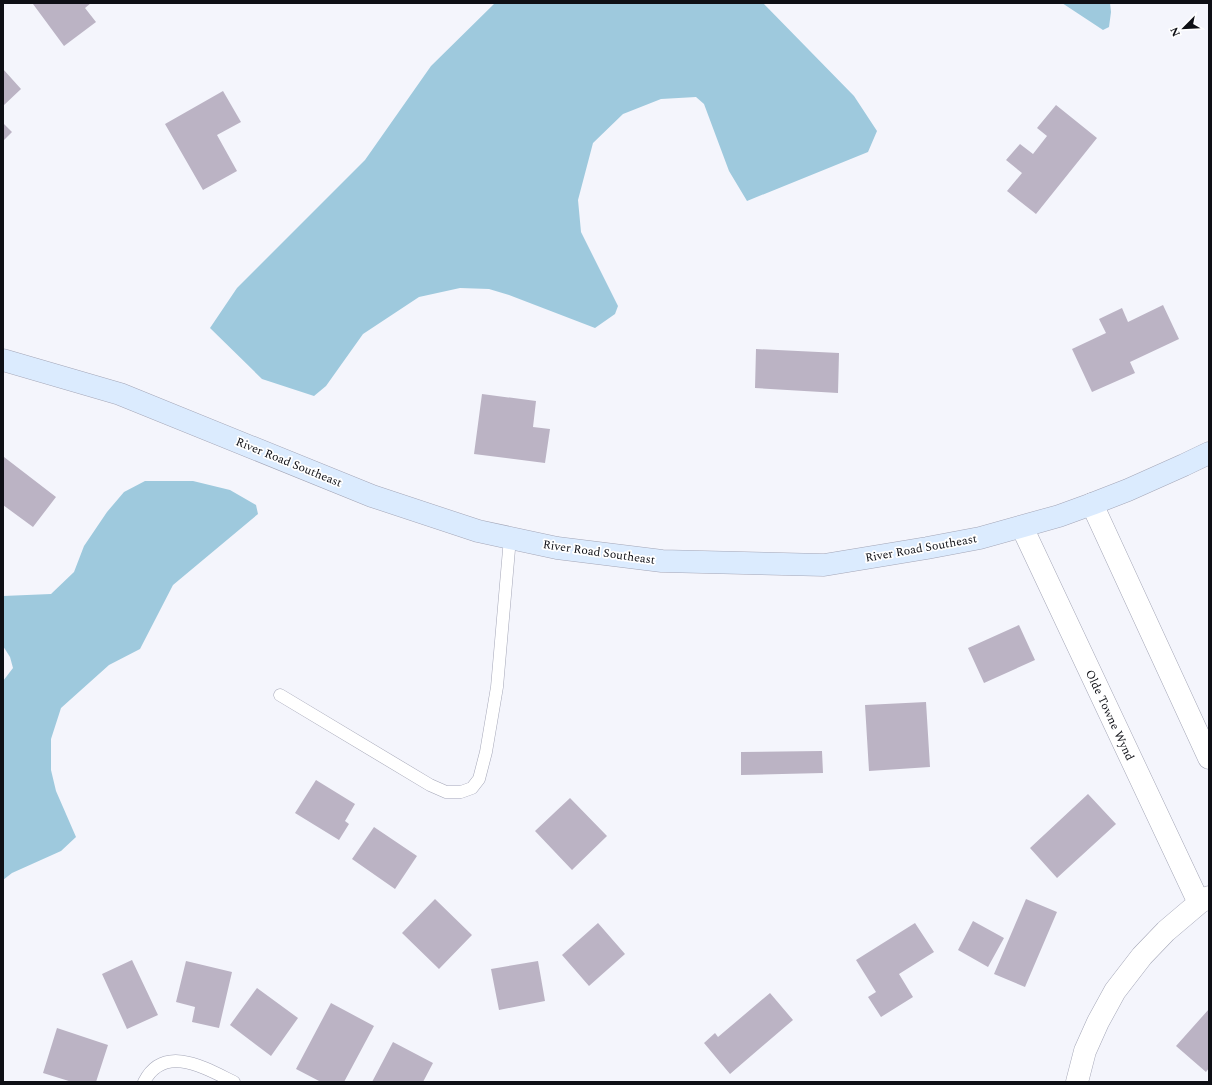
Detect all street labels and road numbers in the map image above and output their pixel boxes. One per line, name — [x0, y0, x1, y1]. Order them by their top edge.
street label: River Road Southeast — [233, 432, 345, 492]
street label: River Road Southeast — [864, 529, 978, 568]
street label: River Road Southeast — [542, 535, 656, 570]
street label: Olde Towne Wynd — [1080, 666, 1139, 764]

